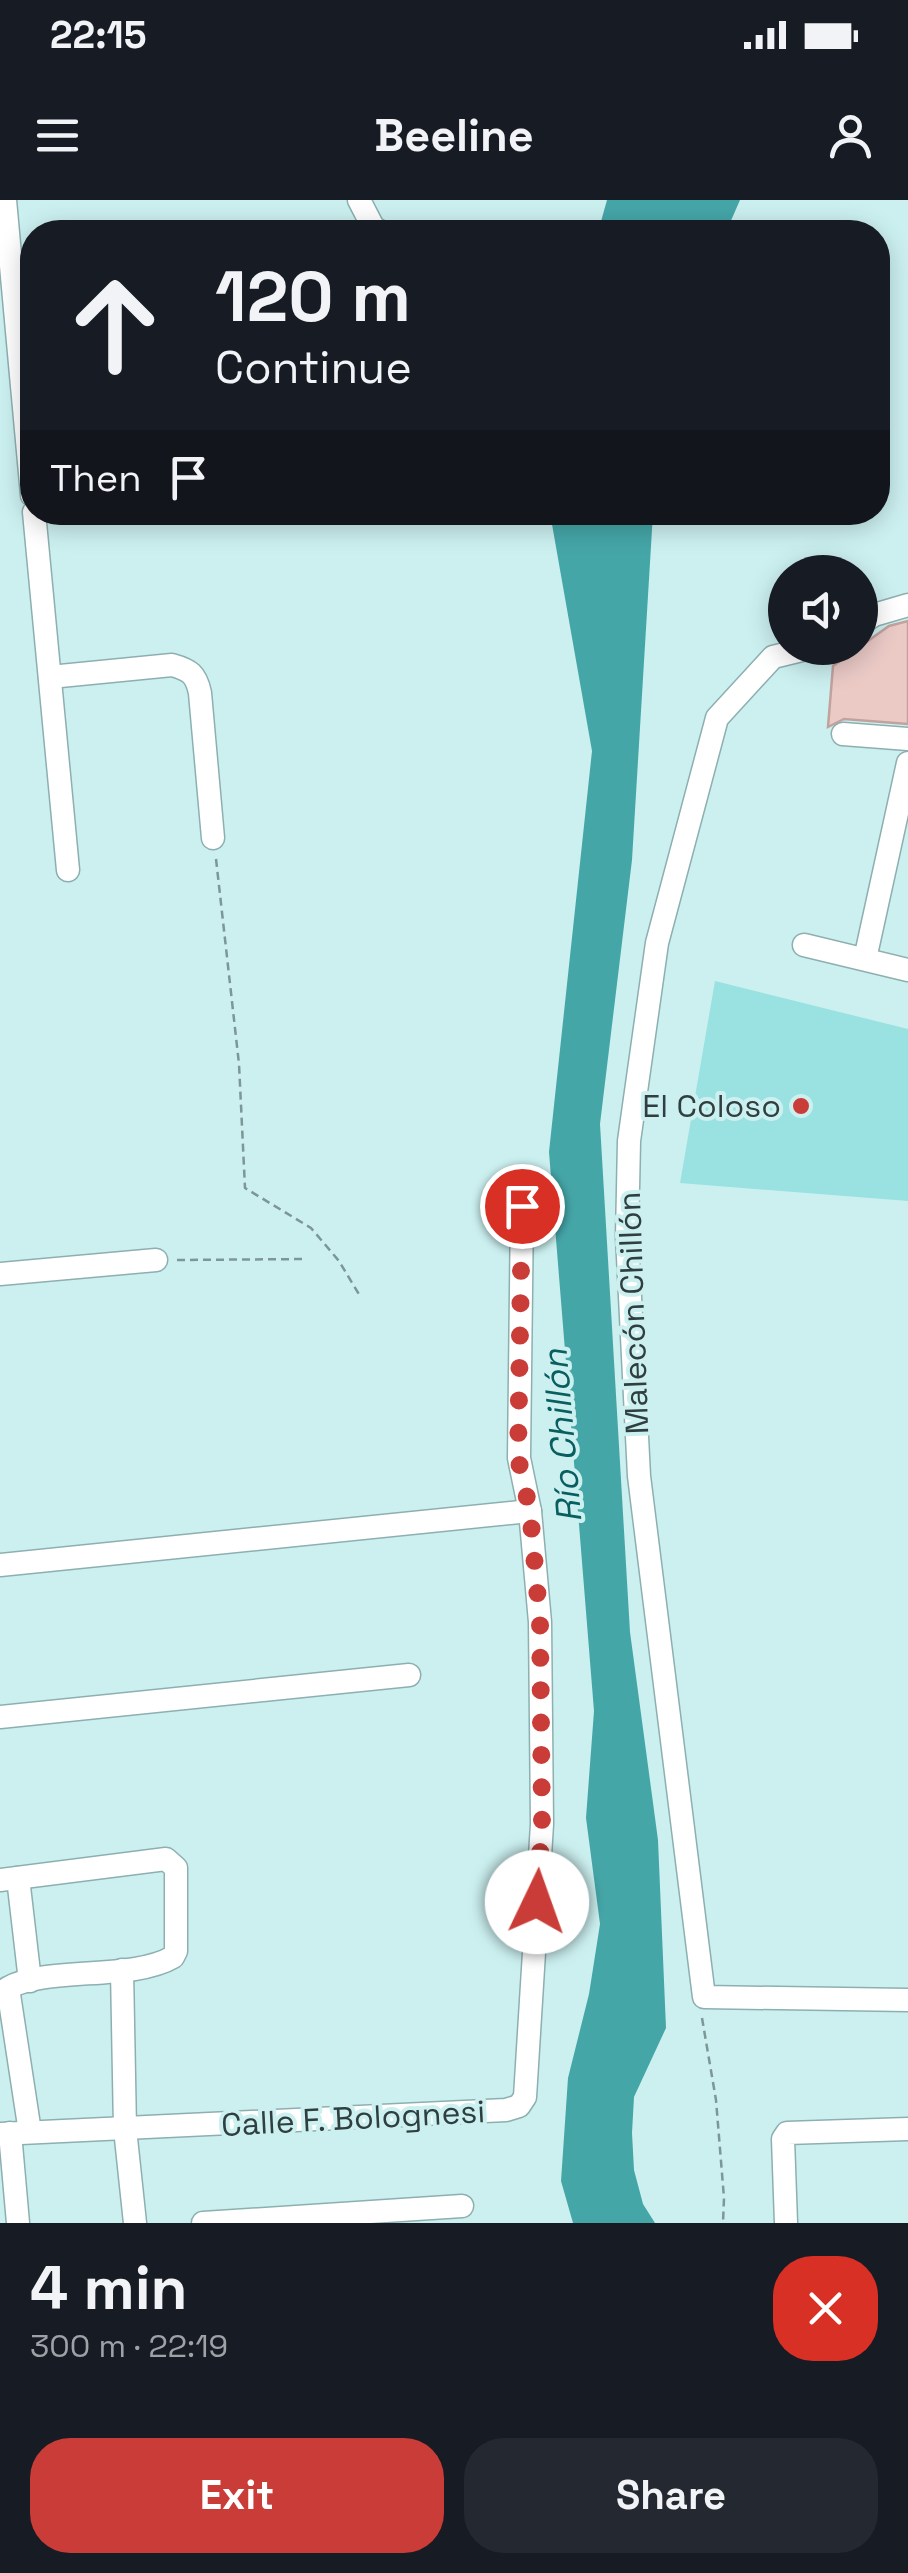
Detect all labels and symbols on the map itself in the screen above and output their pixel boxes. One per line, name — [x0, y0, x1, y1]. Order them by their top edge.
place label: El Coloso — [642, 1086, 781, 1126]
marker: El Coloso — [790, 1095, 812, 1117]
pin — [480, 1164, 565, 1249]
street label: Malecón Chillón — [609, 1191, 657, 1435]
water label: Río Chillón — [532, 1347, 592, 1525]
position arrow — [485, 1850, 589, 1954]
street label: Calle F. Bolognesi — [220, 2091, 486, 2145]

